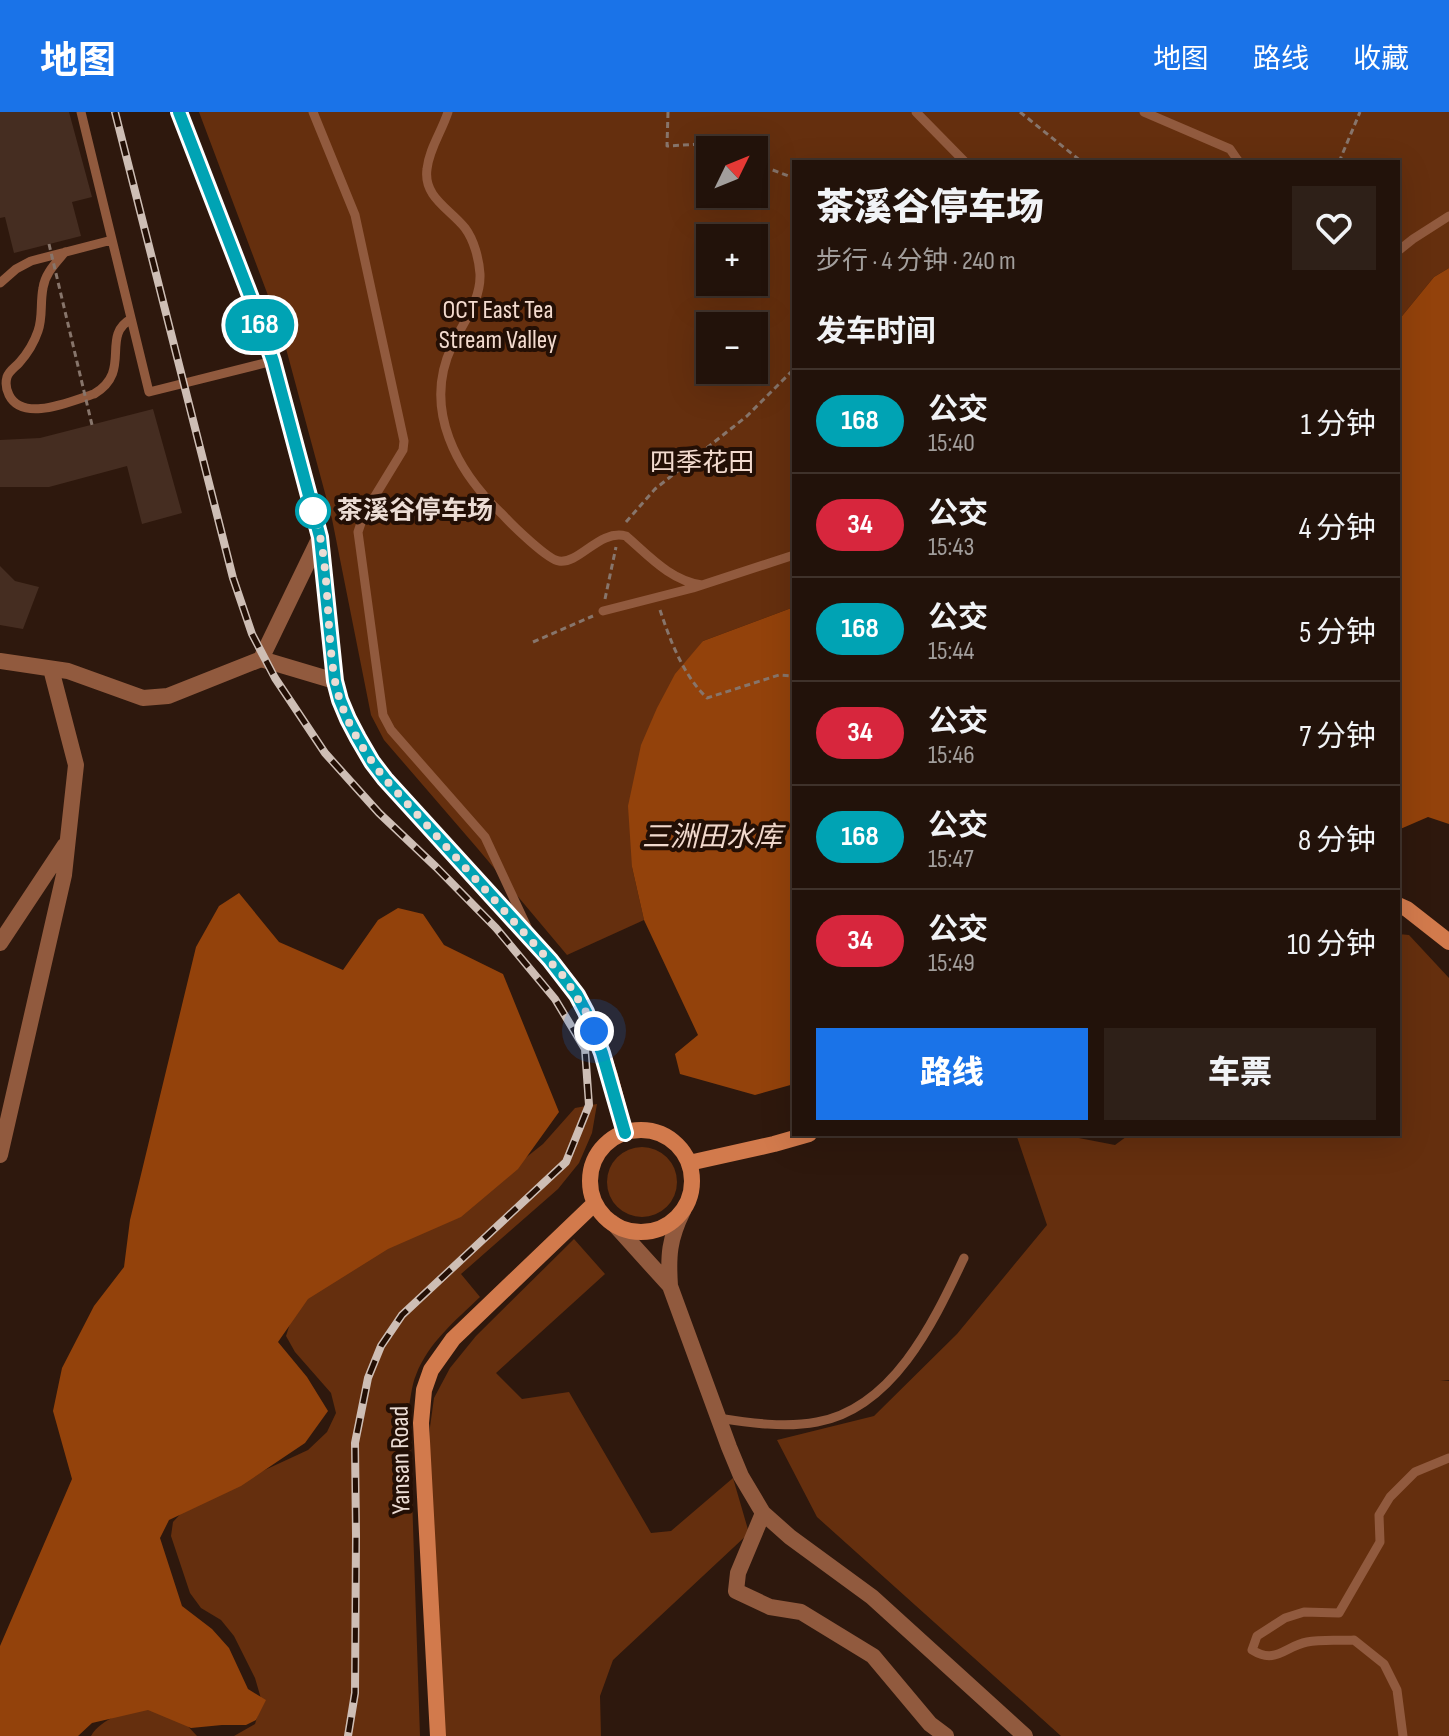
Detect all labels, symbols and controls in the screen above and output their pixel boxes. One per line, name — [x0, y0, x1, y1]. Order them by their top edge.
text: 地图 — [40, 39, 116, 84]
text: 地图 — [1153, 43, 1209, 76]
text: 路线 — [1253, 43, 1309, 76]
text: 收藏 — [1353, 43, 1409, 76]
north arrow — [696, 136, 768, 208]
map controls — [696, 136, 768, 384]
text: 茶溪谷停车场 — [816, 186, 1044, 231]
button: heart — [1292, 186, 1376, 270]
button: + — [696, 224, 768, 296]
text: 步行 · 4 分钟 · 240 m — [816, 246, 1016, 277]
park label: OCT East Tea Stream Valley — [439, 295, 557, 356]
line badge: 168 — [214, 299, 306, 351]
text: 168 — [241, 308, 279, 341]
button: − — [696, 312, 768, 384]
text: 发车时间 — [816, 314, 936, 350]
text: 公交 — [928, 392, 988, 428]
text: 168 — [841, 404, 879, 437]
text: 1 分钟 — [1301, 407, 1376, 443]
text: 15:40 — [928, 428, 975, 459]
park label: 四季花田 — [650, 448, 754, 479]
marker: 茶溪谷停车场 — [296, 494, 330, 528]
place label: 茶溪谷停车场 — [337, 496, 493, 527]
text: 公交 — [928, 496, 988, 532]
text: 34 — [847, 508, 873, 541]
text: 4 分钟 — [1299, 511, 1376, 547]
text: 15:43 — [928, 532, 974, 563]
text: 公交 — [928, 600, 988, 636]
text: 168 — [841, 612, 879, 645]
text: 5 分钟 — [1299, 615, 1376, 651]
text: 15:44 — [928, 636, 974, 667]
text: 公交 — [928, 704, 988, 740]
text: 34 — [847, 716, 873, 749]
text: 7 分钟 — [1299, 719, 1376, 755]
text: 15:46 — [928, 740, 975, 771]
text: 公交 — [928, 808, 988, 844]
text: 168 — [841, 820, 879, 853]
water label: 三洲田水库 — [642, 821, 786, 854]
text: 8 分钟 — [1298, 823, 1376, 859]
text: 15:47 — [928, 844, 974, 875]
text: 公交 — [928, 912, 988, 948]
text: 34 — [847, 924, 873, 957]
text: 10 分钟 — [1287, 927, 1376, 963]
text: 15:49 — [928, 948, 975, 979]
your location — [574, 1011, 614, 1051]
button: 路线 — [816, 1028, 1088, 1120]
button: 车票 — [1104, 1028, 1376, 1120]
street label: Yansan Road — [385, 1405, 417, 1515]

